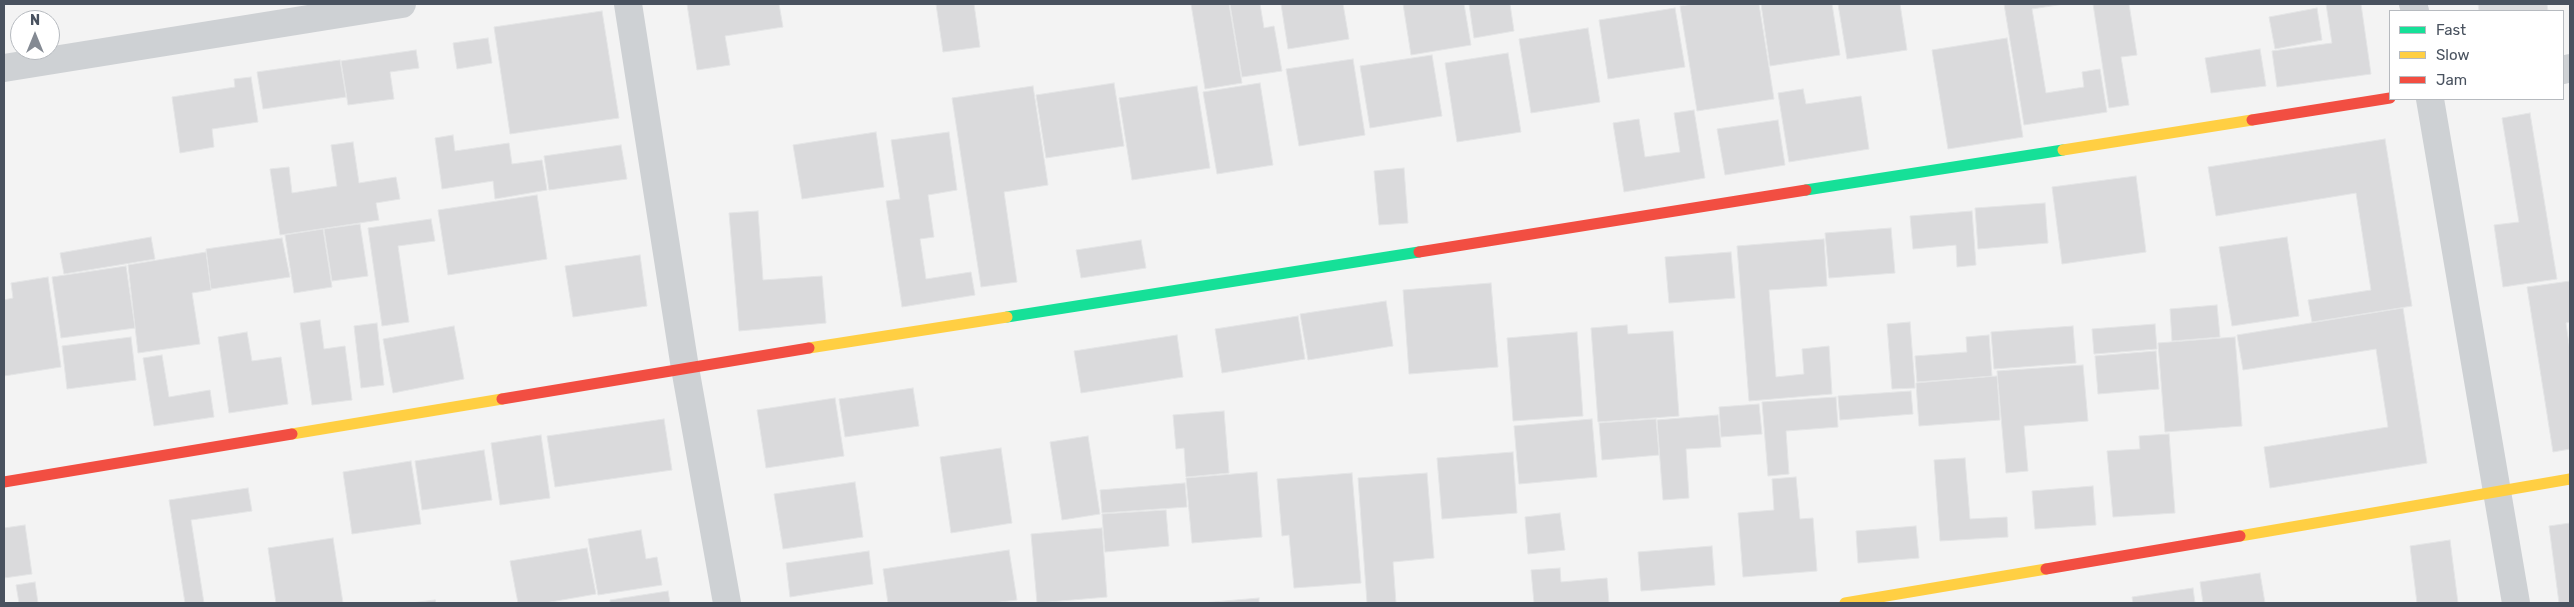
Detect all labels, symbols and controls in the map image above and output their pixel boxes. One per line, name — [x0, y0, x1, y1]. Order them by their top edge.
north arrow — [10, 10, 60, 60]
legend — [2389, 10, 2564, 100]
text: N — [30, 12, 40, 29]
text: Fast — [2436, 21, 2466, 39]
text: Slow — [2436, 46, 2469, 64]
text: Jam — [2436, 71, 2467, 89]

